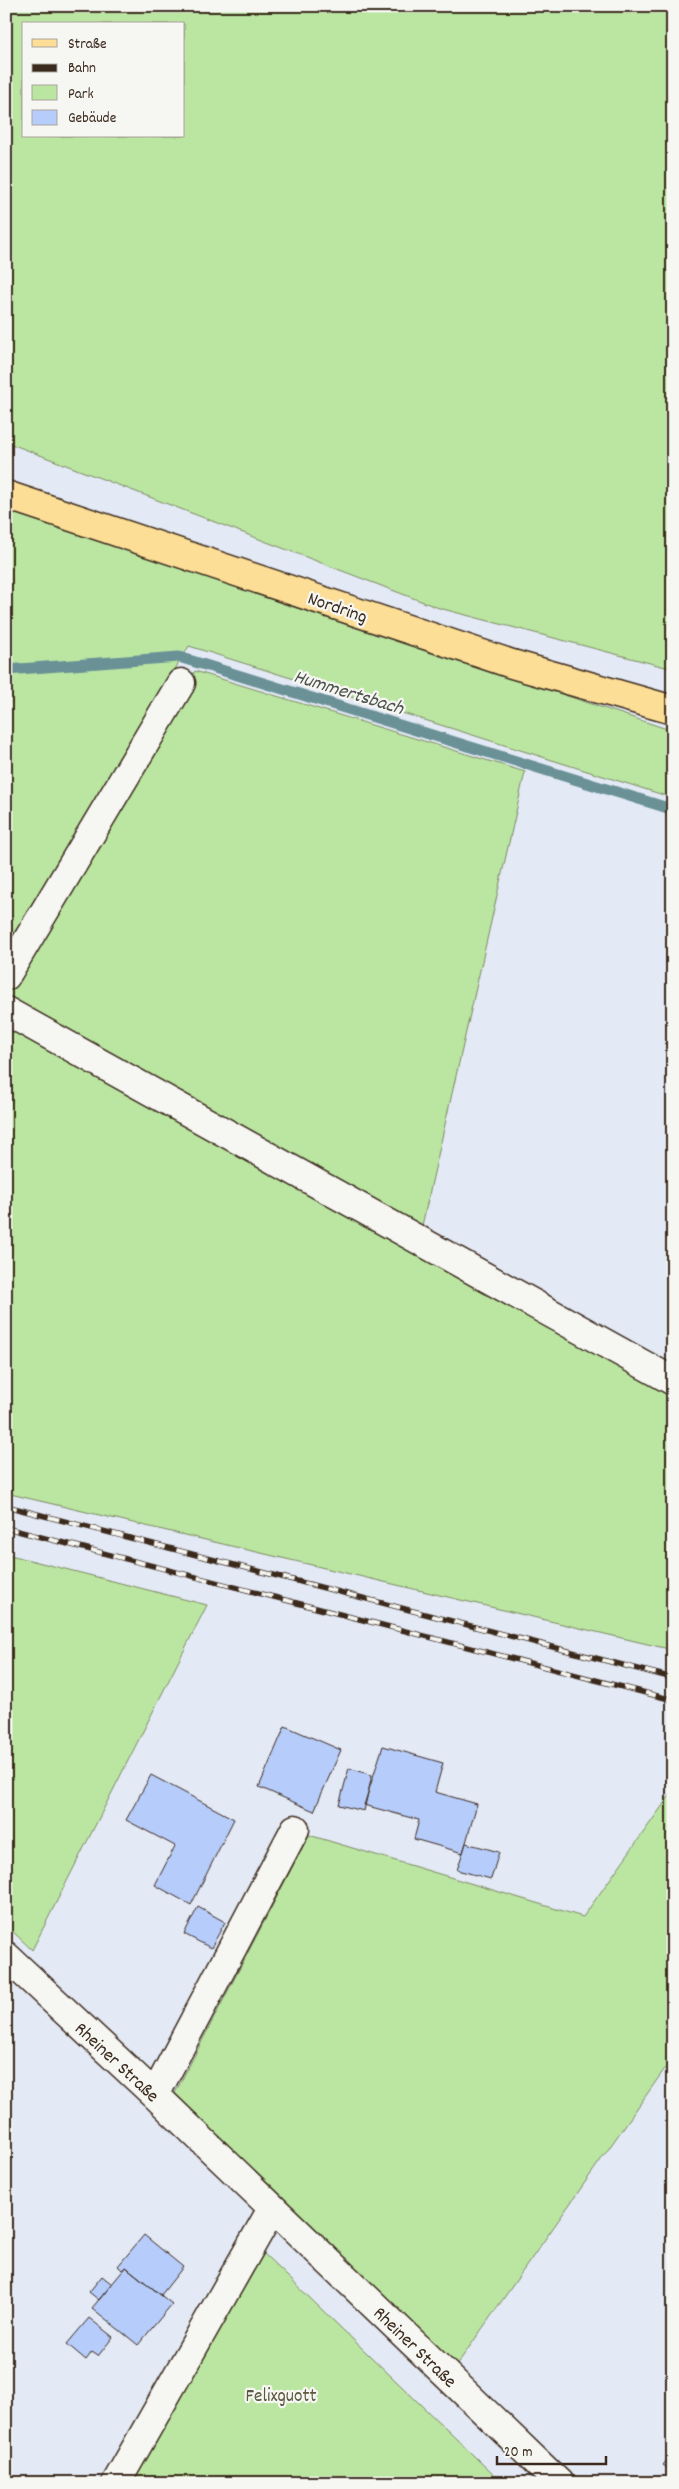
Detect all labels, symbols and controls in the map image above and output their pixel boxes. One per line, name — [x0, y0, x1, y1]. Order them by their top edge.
legend — [22, 22, 185, 138]
text: Straße — [68, 34, 107, 56]
text: Bahn — [68, 58, 96, 80]
text: Park — [68, 84, 94, 106]
text: Gebäude — [68, 108, 117, 130]
street label: Nordring — [303, 587, 370, 632]
water label: Hummertsbach — [290, 664, 407, 724]
street label: Rheiner Straße — [67, 2017, 164, 2110]
street label: Rheiner Straße — [366, 2302, 461, 2395]
park label: Felixguott — [246, 2384, 316, 2411]
scale bar — [497, 2434, 605, 2466]
text: 20 m — [504, 2442, 532, 2464]

